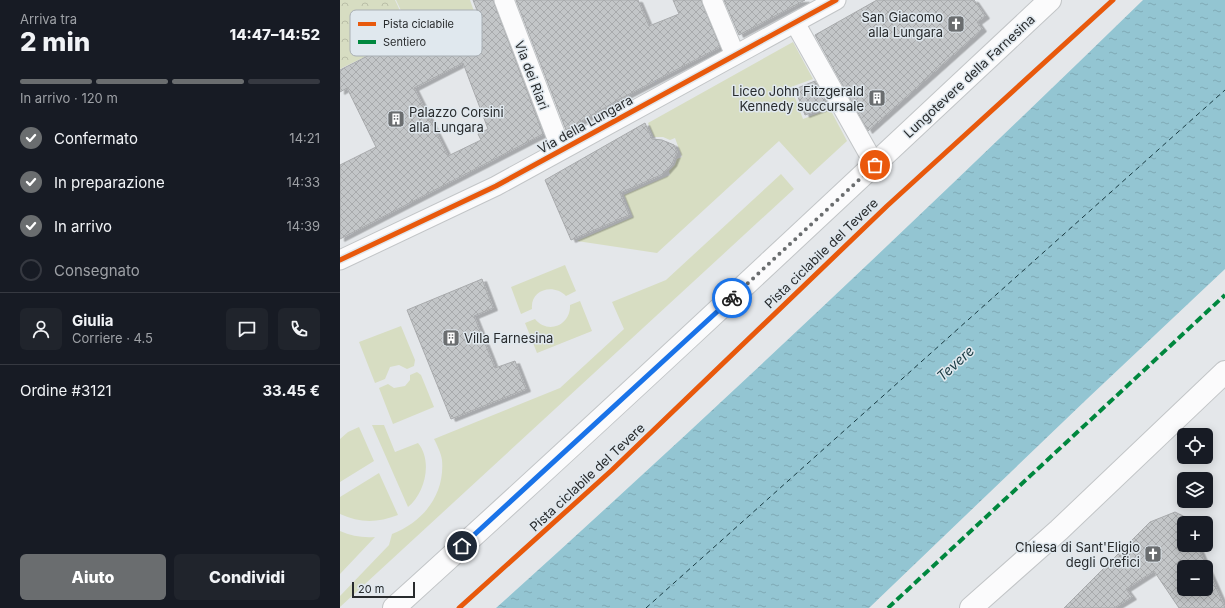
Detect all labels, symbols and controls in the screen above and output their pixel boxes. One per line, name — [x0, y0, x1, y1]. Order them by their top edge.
place label: San Giacomo alla Lungara — [861, 9, 943, 40]
legend — [350, 10, 482, 56]
text: Arriva tra — [20, 11, 77, 27]
street label: Lungotevere della Farnesina — [900, 11, 1038, 141]
church icon: San Giacomo alla Lungara — [946, 14, 966, 34]
text: Pista ciclabile — [383, 17, 454, 31]
text: 14:47–14:52 — [230, 25, 320, 44]
text: 2 min — [20, 26, 90, 57]
text: Sentiero — [383, 35, 427, 49]
street label: Via dei Riari — [512, 38, 552, 112]
place label: Liceo John Fitzgerald Kennedy succursale — [732, 83, 864, 114]
building icon: Liceo John Fitzgerald Kennedy succursale — [867, 88, 887, 108]
text: In arrivo · 120 m — [20, 90, 118, 106]
street label: Via della Lungara — [535, 91, 635, 157]
place label: Palazzo Corsini alla Lungara — [409, 104, 504, 135]
building icon: Palazzo Corsini alla Lungara — [386, 109, 406, 129]
icon: check — [20, 127, 42, 149]
text: Confermato — [54, 129, 138, 148]
text: 14:21 — [289, 130, 320, 146]
pin — [858, 148, 892, 182]
icon: bag — [864, 154, 886, 176]
icon: check — [20, 171, 42, 193]
text: In preparazione — [54, 173, 165, 192]
text: 14:33 — [287, 174, 320, 190]
street label: Pista ciclabile del Tevere — [761, 195, 881, 311]
icon: check — [20, 215, 42, 237]
text: In arrivo — [54, 217, 112, 236]
text: 14:39 — [286, 218, 320, 234]
text: Consegnato — [54, 261, 140, 280]
courier — [712, 278, 752, 318]
icon: bike — [721, 287, 743, 309]
button: person — [20, 308, 62, 350]
button: chat — [226, 308, 268, 350]
button: phone — [278, 308, 320, 350]
text: Giulia — [72, 311, 114, 330]
building icon: Villa Farnesina — [441, 328, 461, 348]
text: Corriere · 4.5 — [72, 330, 153, 346]
place label: Villa Farnesina — [464, 330, 553, 346]
water label: Tevere — [933, 342, 977, 384]
text: Ordine #3121 — [20, 381, 112, 400]
text: 33.45 € — [262, 381, 320, 400]
street label: Pista ciclabile del Tevere — [526, 419, 648, 535]
map controls — [1177, 428, 1213, 596]
button: locate — [1177, 428, 1213, 464]
button: layers — [1177, 472, 1213, 508]
button: + — [1177, 516, 1213, 552]
pin — [445, 529, 479, 563]
icon: home — [451, 535, 473, 557]
place label: Chiesa di Sant'Eligio degli Orefici — [1015, 539, 1140, 570]
church icon: Chiesa di Sant'Eligio degli Orefici — [1143, 544, 1163, 564]
button: Aiuto — [20, 554, 166, 600]
button: Condividi — [174, 554, 320, 600]
button: − — [1177, 560, 1213, 596]
scale bar — [352, 580, 415, 599]
text: 20 m — [358, 582, 384, 596]

